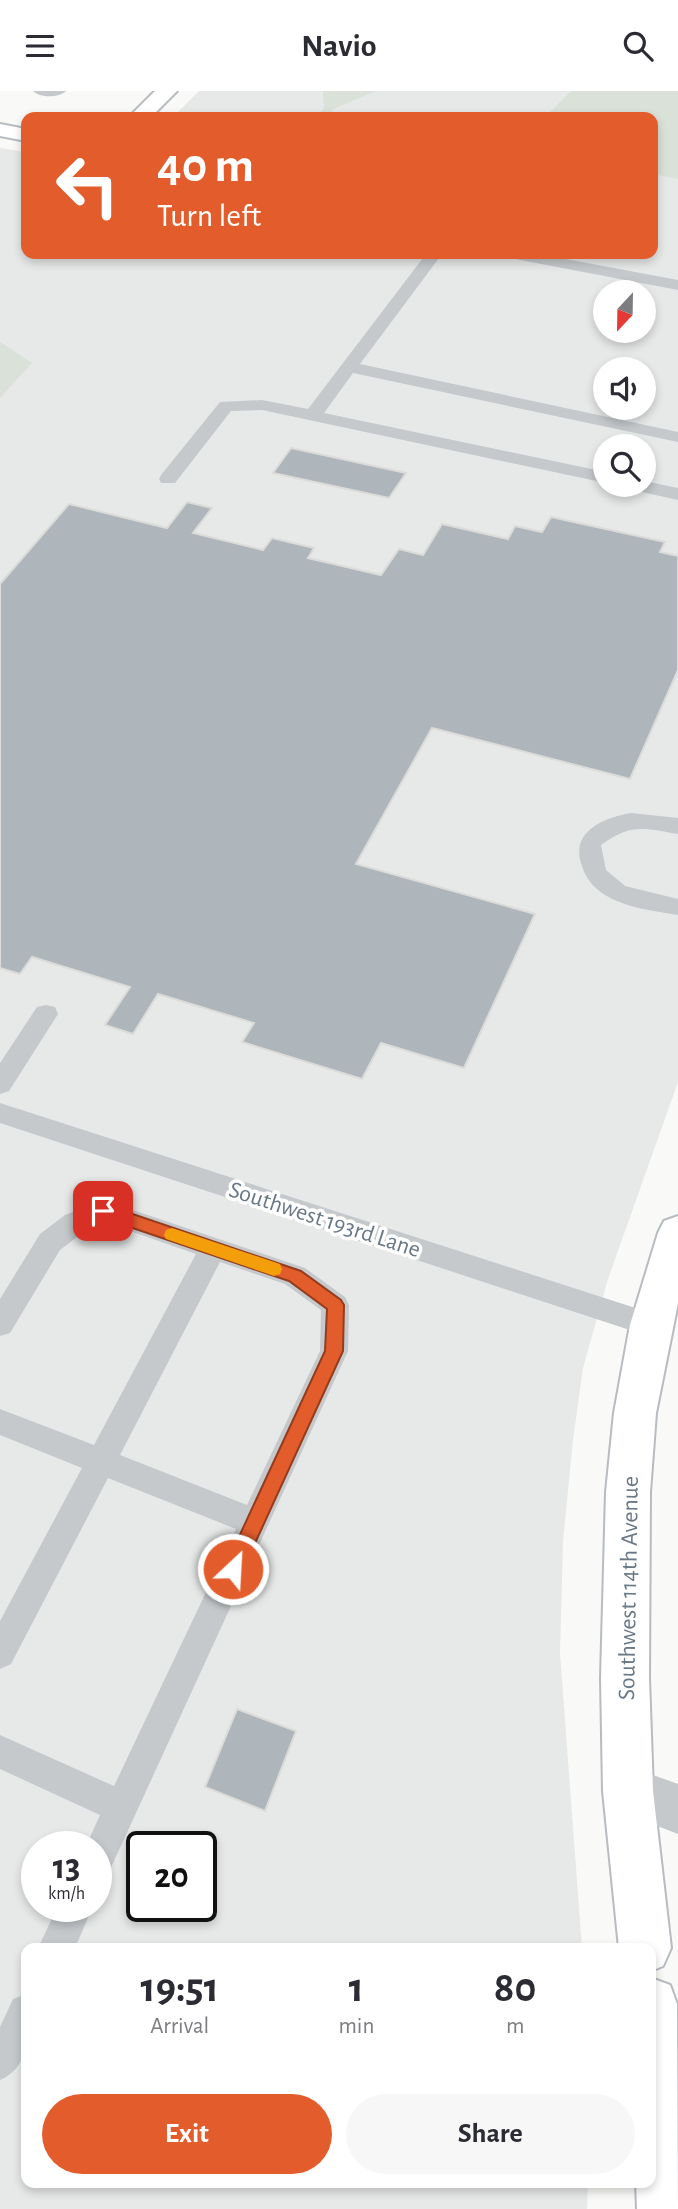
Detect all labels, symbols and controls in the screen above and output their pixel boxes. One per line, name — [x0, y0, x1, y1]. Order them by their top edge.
icon: menu — [21, 27, 59, 65]
icon: search — [619, 27, 657, 65]
text: Navio — [301, 30, 377, 62]
icon: left — [42, 140, 133, 231]
text: 40 m — [157, 142, 254, 191]
text: Turn left — [157, 200, 261, 232]
north arrow — [593, 280, 656, 343]
map controls — [593, 280, 656, 497]
button: sound — [593, 357, 656, 420]
button: search — [593, 434, 656, 497]
street label: Southwest 193rd Lane — [226, 1178, 423, 1262]
pin — [73, 1181, 133, 1241]
icon: arrive — [84, 1192, 122, 1230]
street label: Southwest 114th Avenue — [615, 1476, 643, 1700]
position arrow — [196, 1532, 270, 1606]
speed limit sign: 20 — [126, 1831, 217, 1922]
text: 13 — [53, 1850, 80, 1885]
text: km/h — [48, 1885, 85, 1903]
text: 19:51 — [141, 1967, 219, 2009]
text: 1 — [349, 1967, 364, 2009]
text: 80 — [494, 1967, 536, 2009]
text: Arrival — [150, 2015, 209, 2038]
text: min — [338, 2015, 374, 2038]
text: m — [506, 2015, 524, 2038]
button: Exit — [42, 2094, 332, 2174]
button: Share — [346, 2094, 635, 2174]

